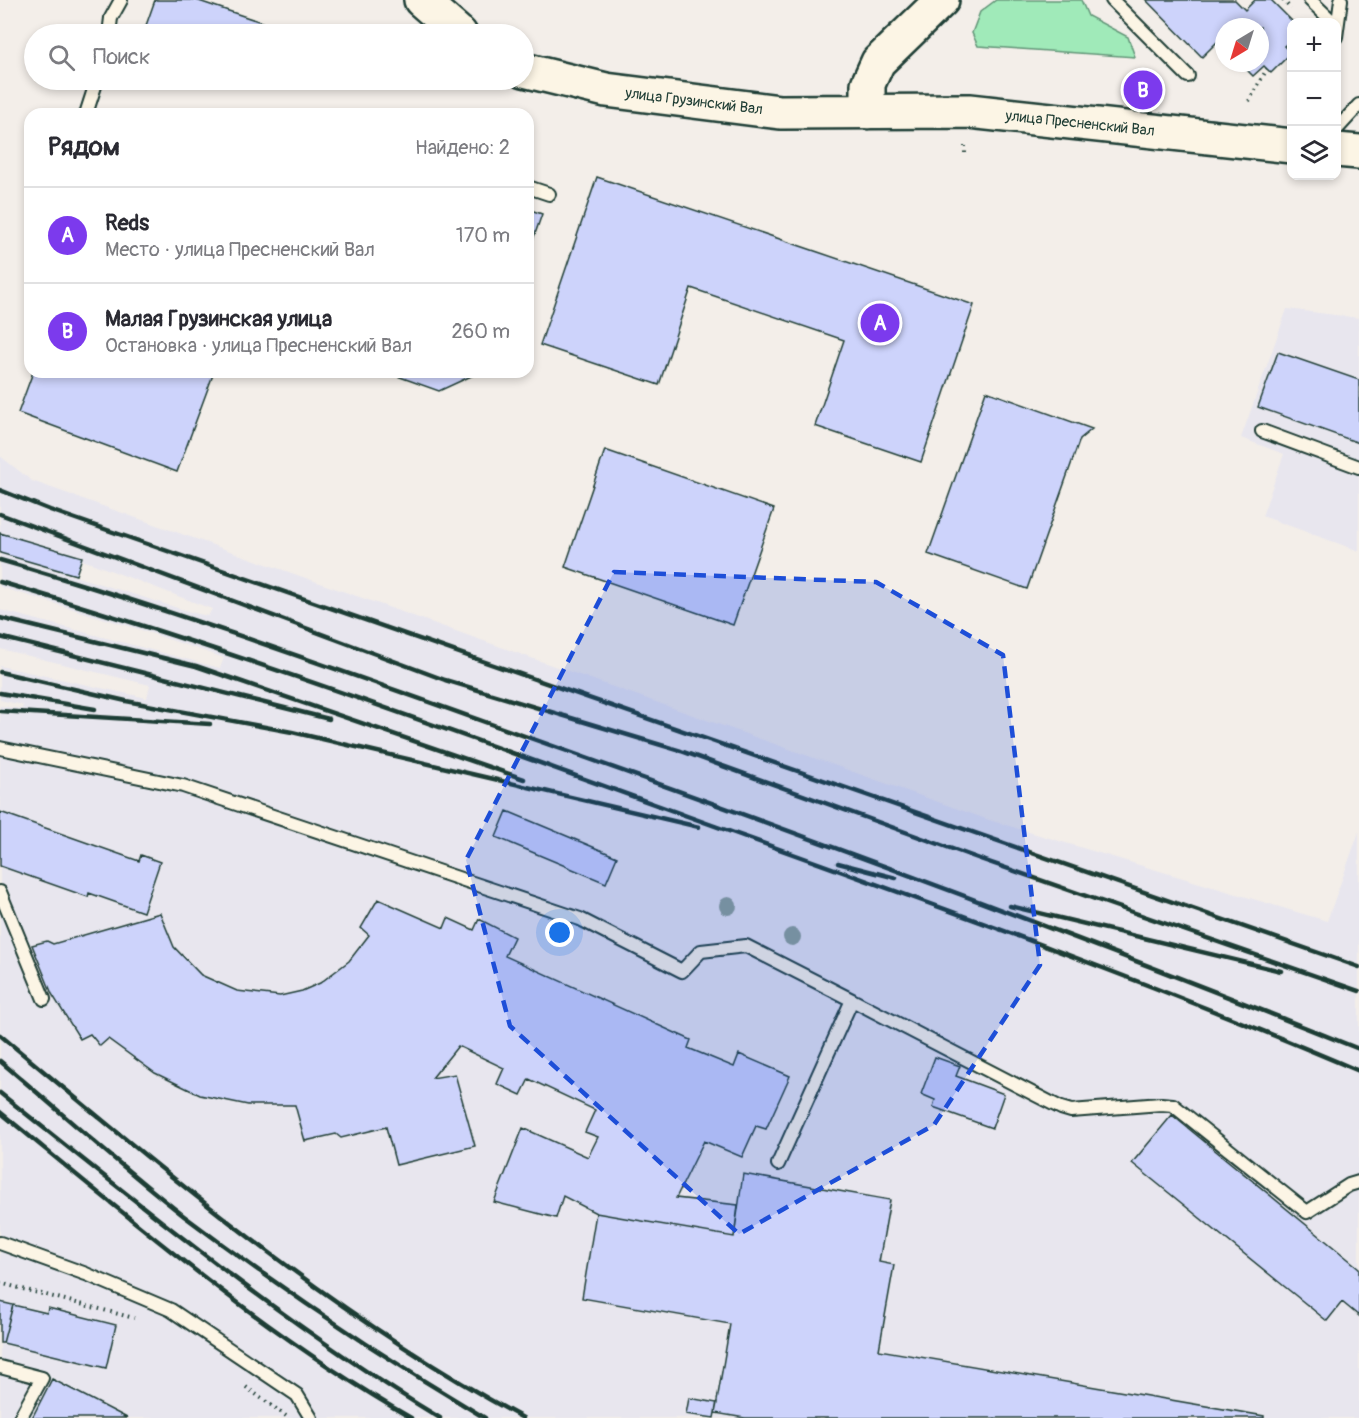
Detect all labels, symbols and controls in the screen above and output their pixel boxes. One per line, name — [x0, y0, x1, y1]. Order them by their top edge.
north arrow — [1215, 18, 1269, 72]
map controls — [1287, 18, 1341, 180]
button: + — [1287, 18, 1341, 72]
search box — [24, 24, 534, 90]
icon: search — [45, 41, 78, 74]
text: Поиск — [93, 43, 150, 71]
pin: B — [1124, 68, 1162, 112]
button: − — [1287, 72, 1341, 126]
street label: улица Грузинский Вал — [623, 84, 764, 119]
street label: улица Пресненский Вал — [1003, 106, 1156, 141]
button: layers — [1287, 126, 1341, 180]
text: Рядом — [48, 131, 120, 163]
text: Найдено: 2 — [415, 135, 510, 160]
text: Reds — [105, 209, 149, 237]
text: A — [61, 223, 74, 248]
text: 170 m — [456, 223, 510, 248]
text: Место · улица Пресненский Вал — [105, 237, 375, 262]
pin: A — [860, 300, 900, 346]
text: Малая Грузинская улица — [105, 305, 332, 333]
text: B — [62, 319, 73, 344]
text: 260 m — [451, 319, 510, 344]
text: Остановка · улица Пресненский Вал — [105, 333, 412, 358]
your location — [545, 918, 574, 947]

